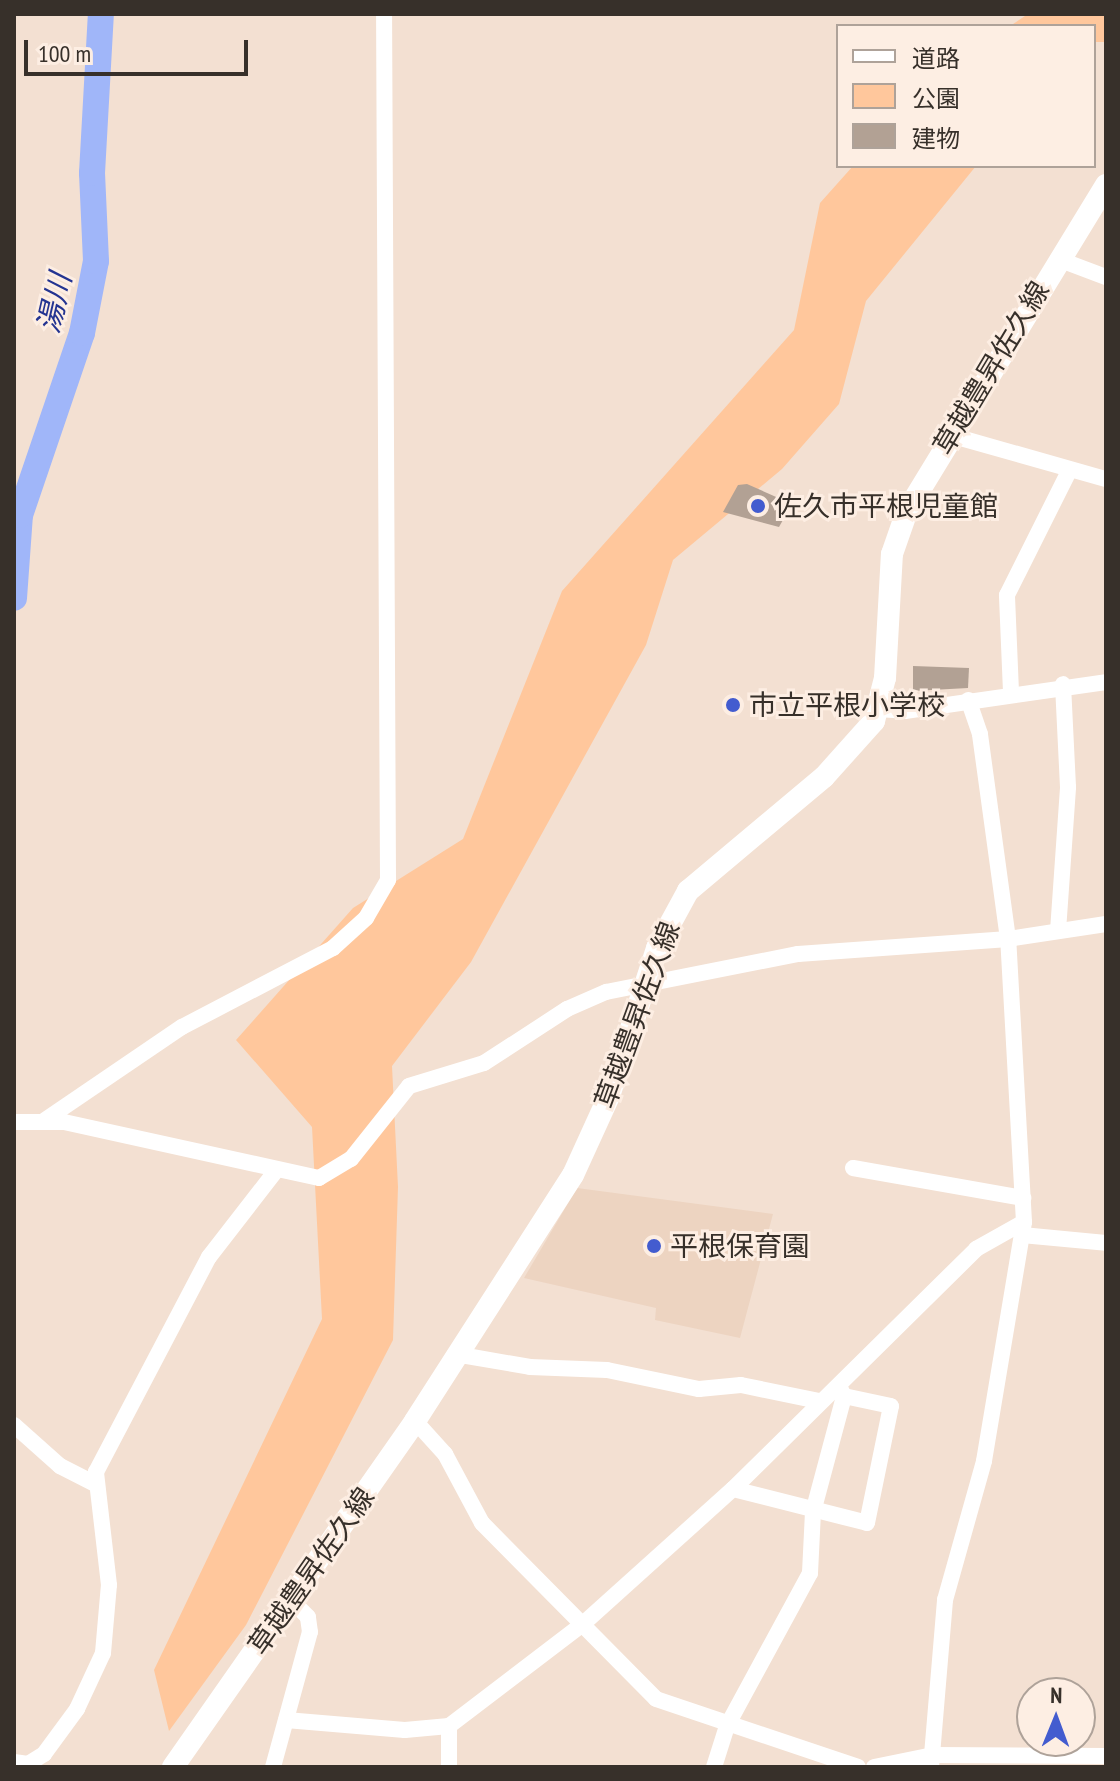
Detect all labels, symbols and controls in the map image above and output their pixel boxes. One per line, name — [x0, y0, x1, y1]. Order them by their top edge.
scale bar — [28, 24, 252, 74]
legend — [836, 24, 1096, 168]
text: 100 m — [38, 38, 91, 69]
text: 道路 — [912, 43, 960, 74]
text: 公園 — [912, 83, 960, 114]
text: 建物 — [912, 123, 960, 154]
water label: 湯川 — [30, 270, 78, 336]
street label: 草越豊昇佐久線 — [926, 275, 1056, 461]
place label: 佐久市平根児童館 — [774, 489, 998, 523]
marker: 佐久市平根児童館 — [749, 497, 767, 515]
place label: 市立平根小学校 — [749, 688, 945, 722]
marker: 市立平根小学校 — [724, 696, 742, 714]
street label: 草越豊昇佐久線 — [588, 917, 686, 1113]
place label: 平根保育園 — [670, 1229, 810, 1263]
marker: 平根保育園 — [645, 1237, 663, 1255]
street label: 草越豊昇佐久線 — [241, 1481, 381, 1661]
north arrow — [1016, 1677, 1096, 1757]
text: N — [1050, 1681, 1063, 1709]

